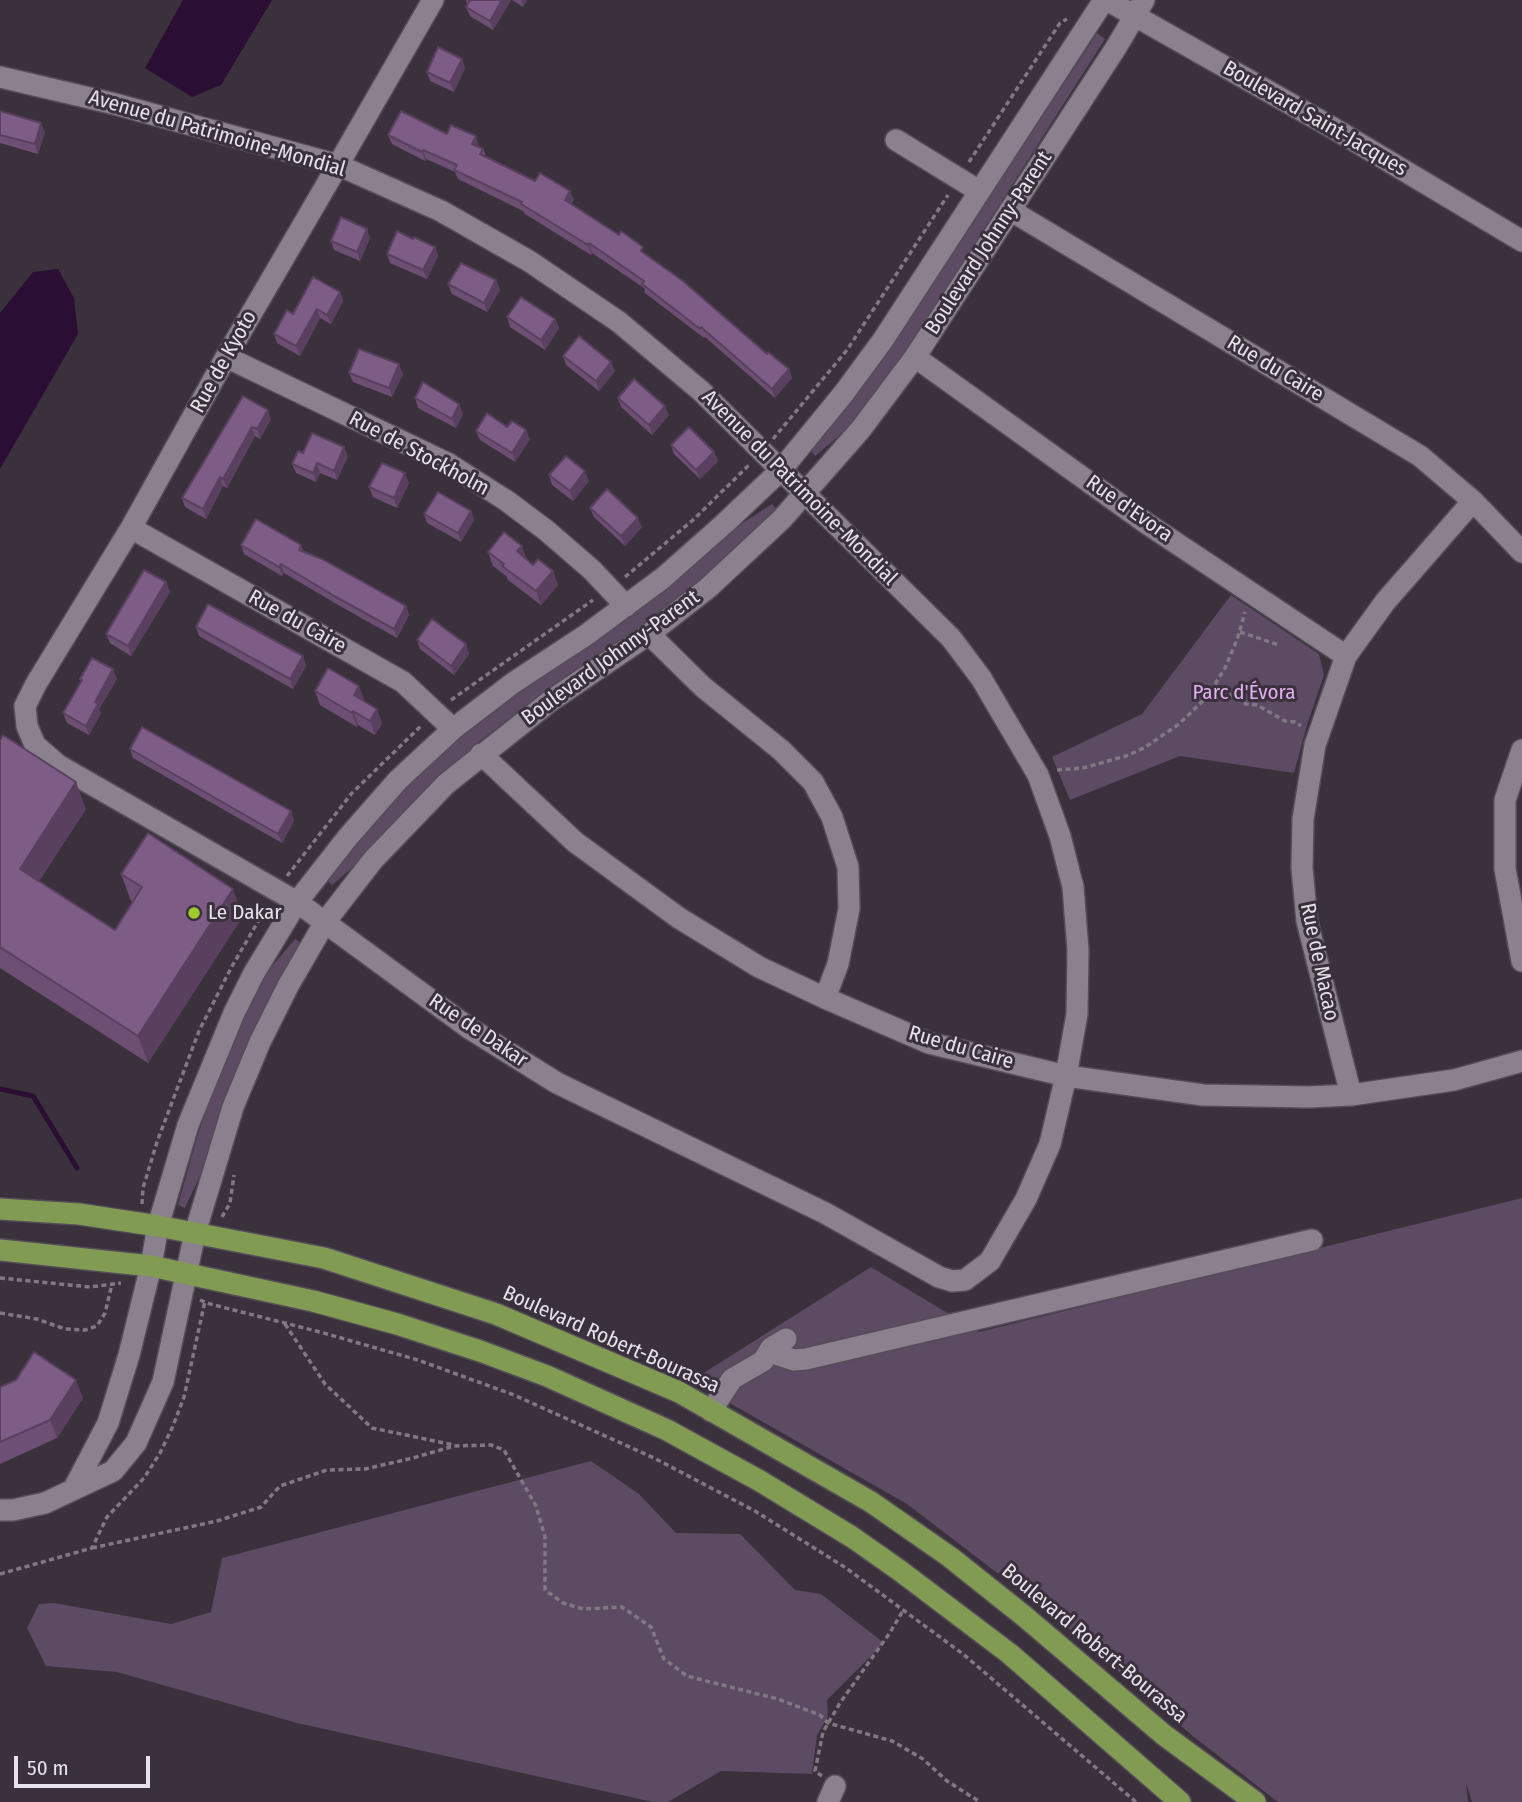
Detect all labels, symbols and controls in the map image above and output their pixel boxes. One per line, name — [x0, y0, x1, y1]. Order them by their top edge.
street label: Boulevard Saint-Jacques — [1218, 56, 1412, 182]
street label: Avenue du Patrimoine-Mondial — [86, 85, 348, 183]
street label: Boulevard Johnny-Parent — [920, 147, 1058, 339]
street label: Rue de Kyoto — [186, 306, 262, 418]
street label: Rue du Caire — [1222, 330, 1328, 408]
street label: Avenue du Patrimoine-Mondial — [696, 385, 902, 591]
street label: Rue de Stockholm — [345, 407, 493, 501]
street label: Rue d'Evora — [1081, 470, 1177, 548]
street label: Rue du Caire — [244, 585, 350, 659]
street label: Boulevard Johnny-Parent — [517, 585, 705, 731]
park label: Parc d'Évora — [1192, 680, 1296, 706]
place label: Le Dakar — [208, 900, 282, 926]
street label: Rue de Macao — [1294, 901, 1344, 1023]
marker: Le Dakar — [186, 905, 202, 921]
street label: Rue de Dakar — [424, 989, 532, 1073]
street label: Rue du Caire — [906, 1021, 1016, 1075]
street label: Boulevard Robert-Bourassa — [499, 1281, 723, 1399]
street label: Boulevard Robert-Bourassa — [996, 1559, 1192, 1729]
scale bar — [18, 1742, 154, 1786]
text: 50 m — [27, 1755, 69, 1781]

